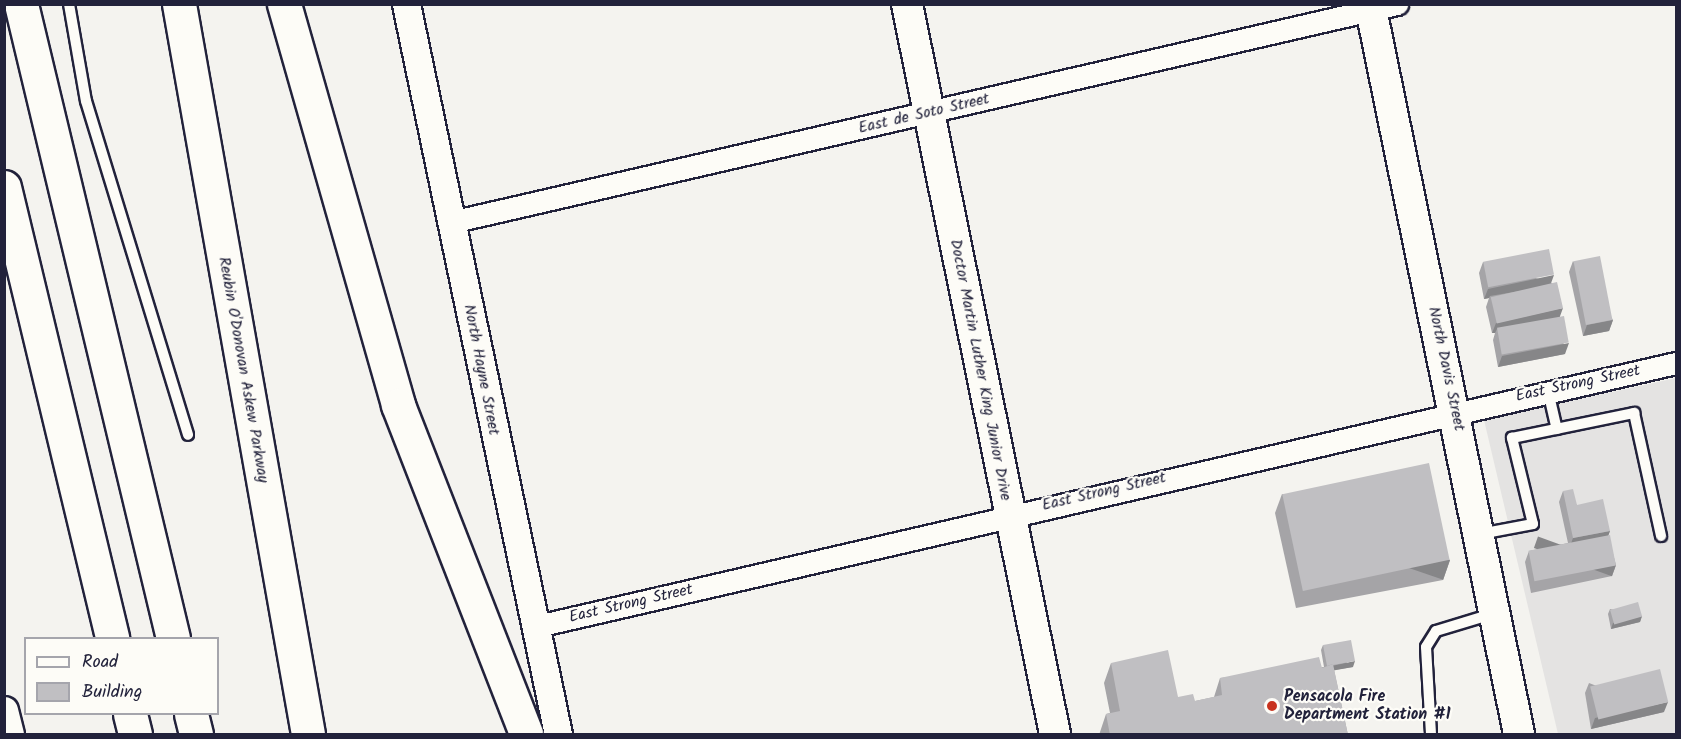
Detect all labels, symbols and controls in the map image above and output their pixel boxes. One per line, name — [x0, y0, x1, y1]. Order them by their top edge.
street label: East de Soto Street — [857, 90, 991, 138]
street label: Doctor Martin Luther King Junior Drive — [945, 238, 1015, 502]
street label: Reubin O'Donovan Askew Parkway — [214, 255, 272, 485]
street label: North Hayne Street — [459, 303, 503, 437]
street label: North Davis Street — [1423, 305, 1469, 433]
street label: East Strong Street — [1514, 361, 1642, 407]
street label: East Strong Street — [1040, 468, 1168, 516]
street label: East Strong Street — [567, 580, 695, 628]
legend — [24, 637, 219, 715]
text: Road — [82, 648, 118, 677]
text: Building — [82, 678, 142, 707]
place label: Pensacola Fire Department Station #1 — [1284, 687, 1451, 725]
marker: Pensacola Fire Department Station #1 — [1265, 699, 1279, 713]

